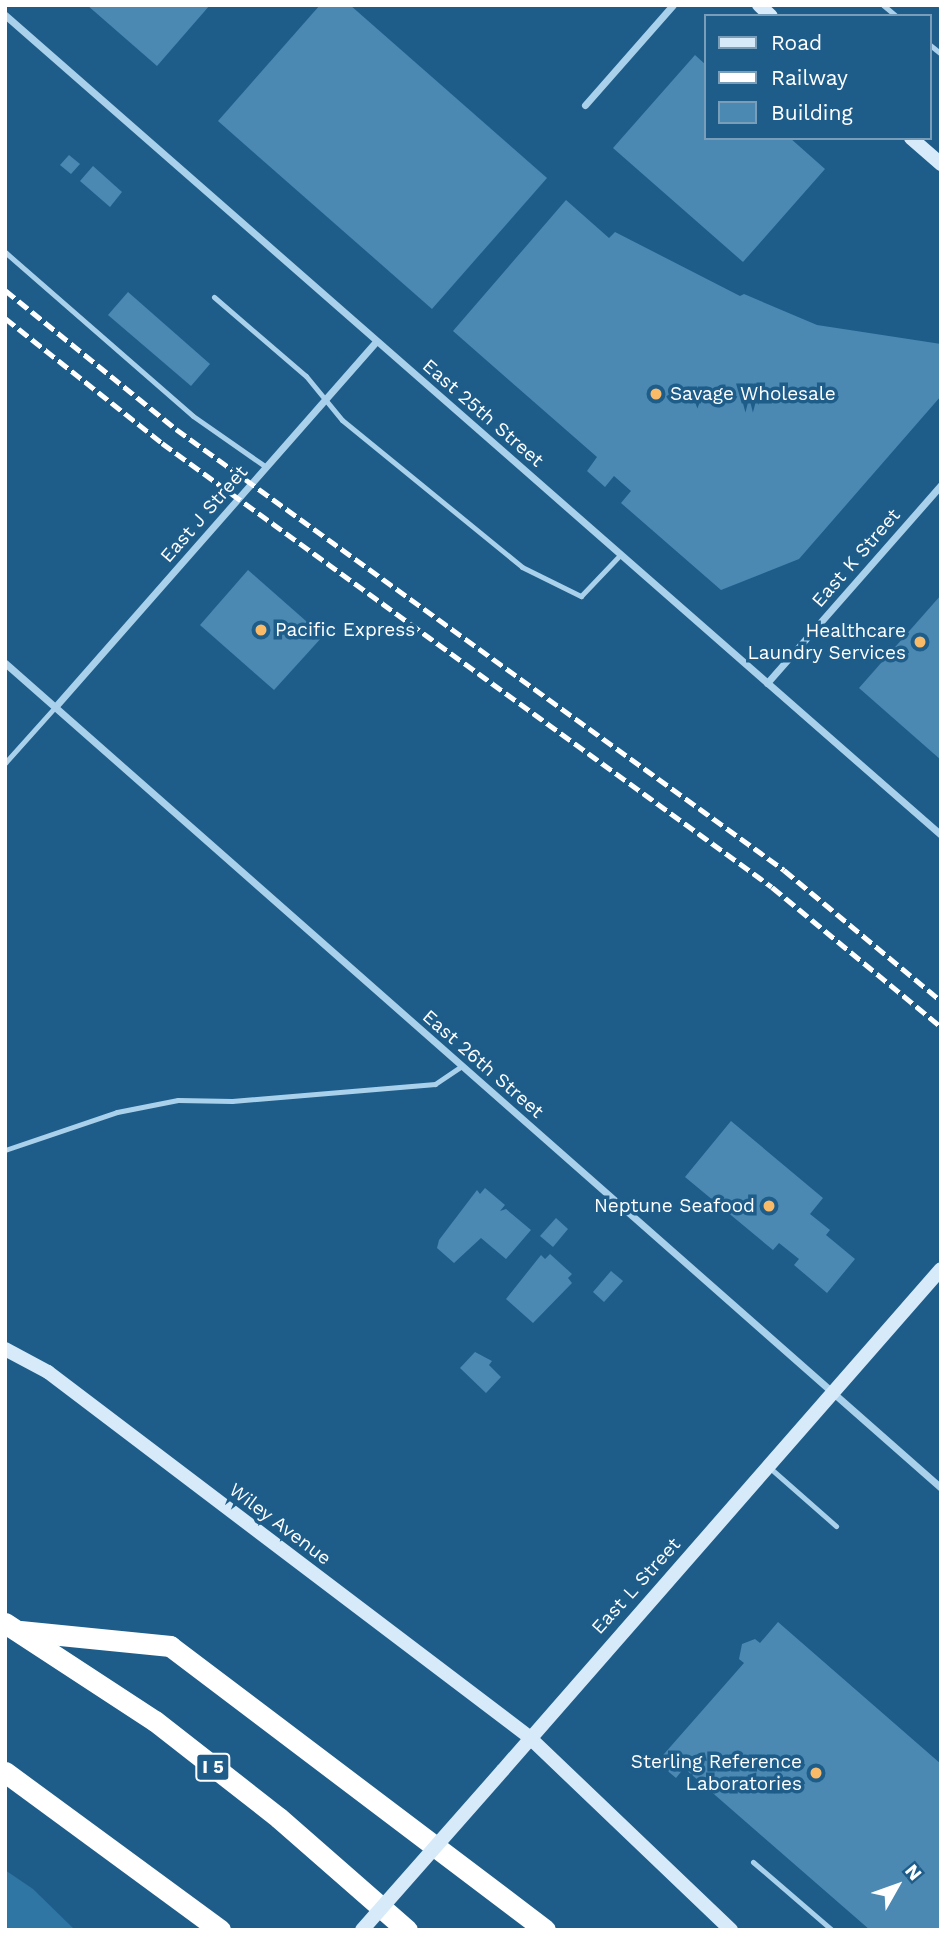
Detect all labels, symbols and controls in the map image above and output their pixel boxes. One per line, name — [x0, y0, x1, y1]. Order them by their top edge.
legend — [704, 14, 932, 140]
text: Road — [771, 30, 822, 55]
text: Railway — [771, 65, 848, 90]
text: Building — [771, 100, 853, 125]
street label: East 25th Street — [418, 354, 548, 472]
place label: Savage Wholesale — [670, 383, 836, 405]
marker: Savage Wholesale — [648, 386, 664, 402]
street label: East J Street — [155, 461, 253, 567]
street label: East K Street — [807, 504, 905, 612]
place label: Pacific Express — [275, 619, 415, 641]
place label: Healthcare Laundry Services — [747, 620, 906, 664]
marker: Pacific Express — [253, 622, 269, 638]
marker: Healthcare Laundry Services — [912, 634, 928, 650]
street label: East 26th Street — [418, 1005, 548, 1123]
place label: Neptune Seafood — [594, 1195, 755, 1217]
marker: Neptune Seafood — [761, 1198, 777, 1214]
street label: Wiley Avenue — [224, 1478, 336, 1570]
street label: East L Street — [587, 1533, 685, 1639]
place label: Sterling Reference Laboratories — [631, 1751, 802, 1795]
road number: I 5 — [194, 1752, 232, 1782]
marker: Sterling Reference Laboratories — [808, 1765, 824, 1781]
north arrow — [862, 1851, 932, 1921]
text: N — [900, 1859, 927, 1885]

